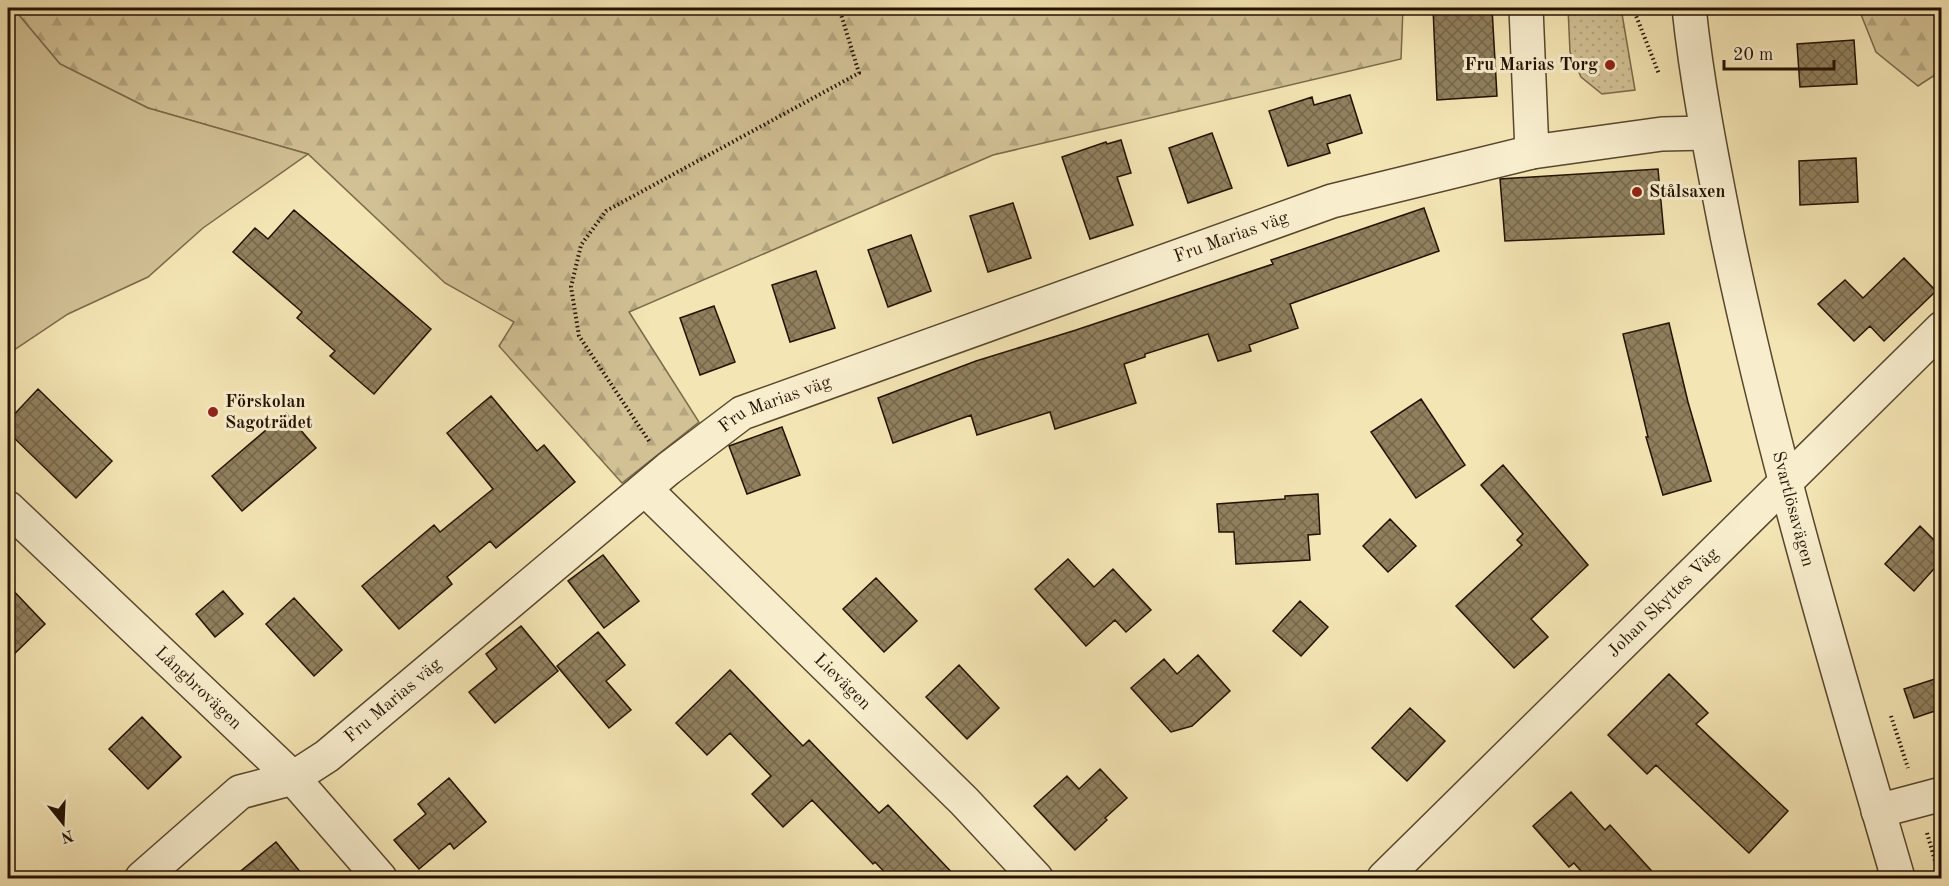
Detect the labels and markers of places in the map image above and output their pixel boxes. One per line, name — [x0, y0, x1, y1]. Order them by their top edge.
place label: Fru Marias Torg — [1464, 56, 1598, 74]
marker: Fru Marias Torg — [1603, 58, 1617, 72]
place label: Stålsaxen — [1649, 183, 1726, 201]
marker: Stålsaxen — [1630, 185, 1644, 199]
place label: Förskolan Sagoträdet — [225, 393, 313, 432]
marker: Förskolan Sagoträdet — [206, 405, 220, 419]

